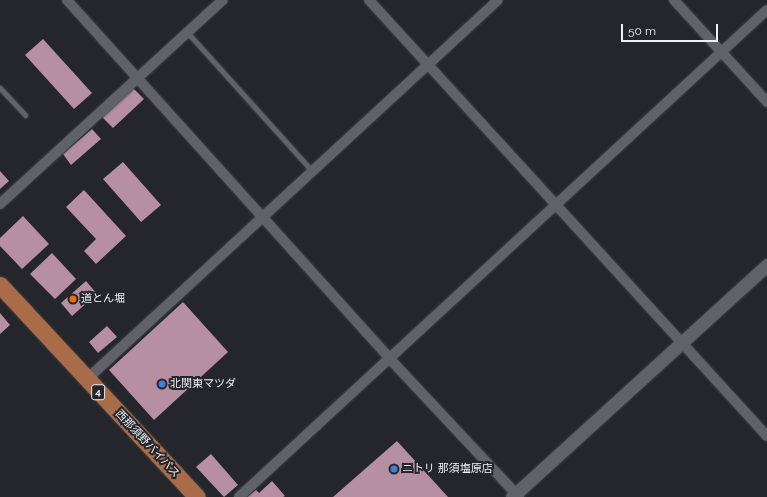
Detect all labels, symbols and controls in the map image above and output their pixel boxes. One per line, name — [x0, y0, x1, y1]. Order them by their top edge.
scale bar — [623, 16, 720, 42]
text: 50 m — [628, 24, 656, 38]
place label: 道とん堀 — [81, 292, 125, 306]
marker: 道とん堀 — [68, 294, 78, 304]
place label: 北関東マツダ — [170, 377, 236, 391]
marker: 北関東マツダ — [157, 379, 167, 389]
road number: 4 — [91, 384, 105, 400]
street label: 西那須野バイパス — [112, 407, 182, 481]
place label: ニトリ 那須塩原店 — [402, 462, 493, 476]
marker: ニトリ 那須塩原店 — [389, 464, 399, 474]

